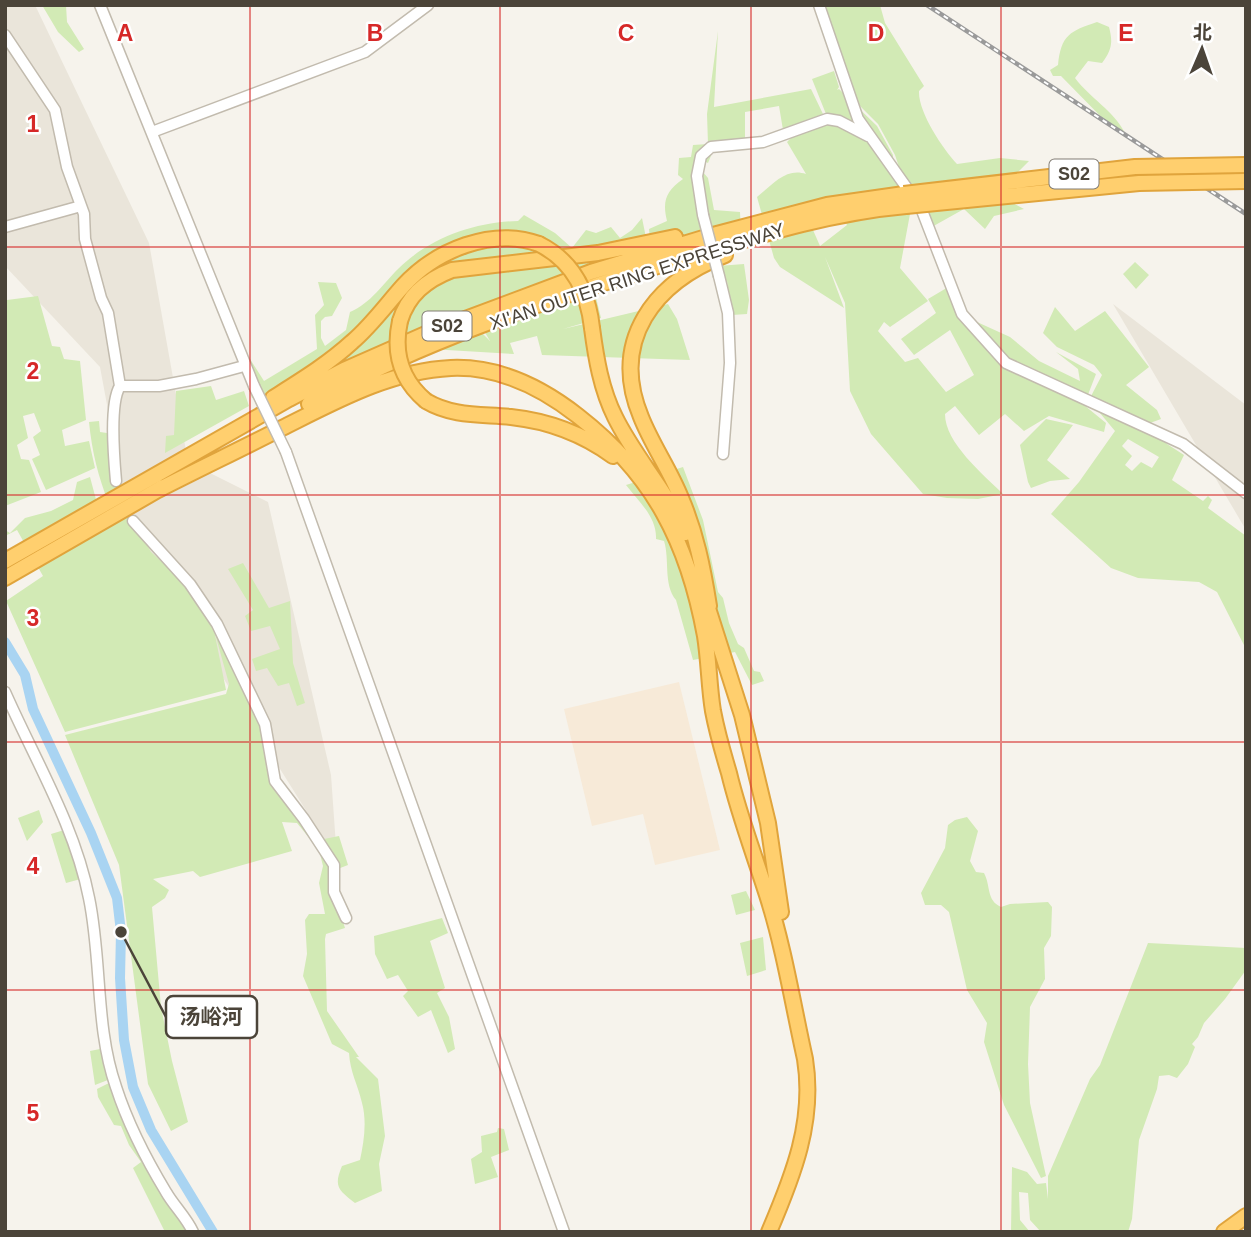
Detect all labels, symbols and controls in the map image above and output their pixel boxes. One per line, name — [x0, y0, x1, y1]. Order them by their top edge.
north arrow — [1167, 14, 1237, 84]
text: A — [117, 20, 133, 46]
text: B — [367, 20, 383, 46]
text: C — [618, 20, 634, 46]
text: D — [868, 20, 884, 46]
text: E — [1118, 20, 1134, 46]
text: 北 — [1193, 22, 1212, 43]
text: 1 — [27, 111, 40, 137]
road number: S02 — [1050, 160, 1098, 188]
street label: XI'AN OUTER RING EXPRESSWAY — [487, 219, 788, 334]
road number: S02 — [422, 312, 472, 340]
text: 2 — [27, 358, 39, 384]
text: 3 — [27, 605, 39, 631]
text: 4 — [27, 853, 40, 879]
callout: 汤峪河 — [166, 996, 257, 1038]
text: 汤峪河 — [180, 1005, 243, 1028]
text: 5 — [27, 1100, 40, 1126]

